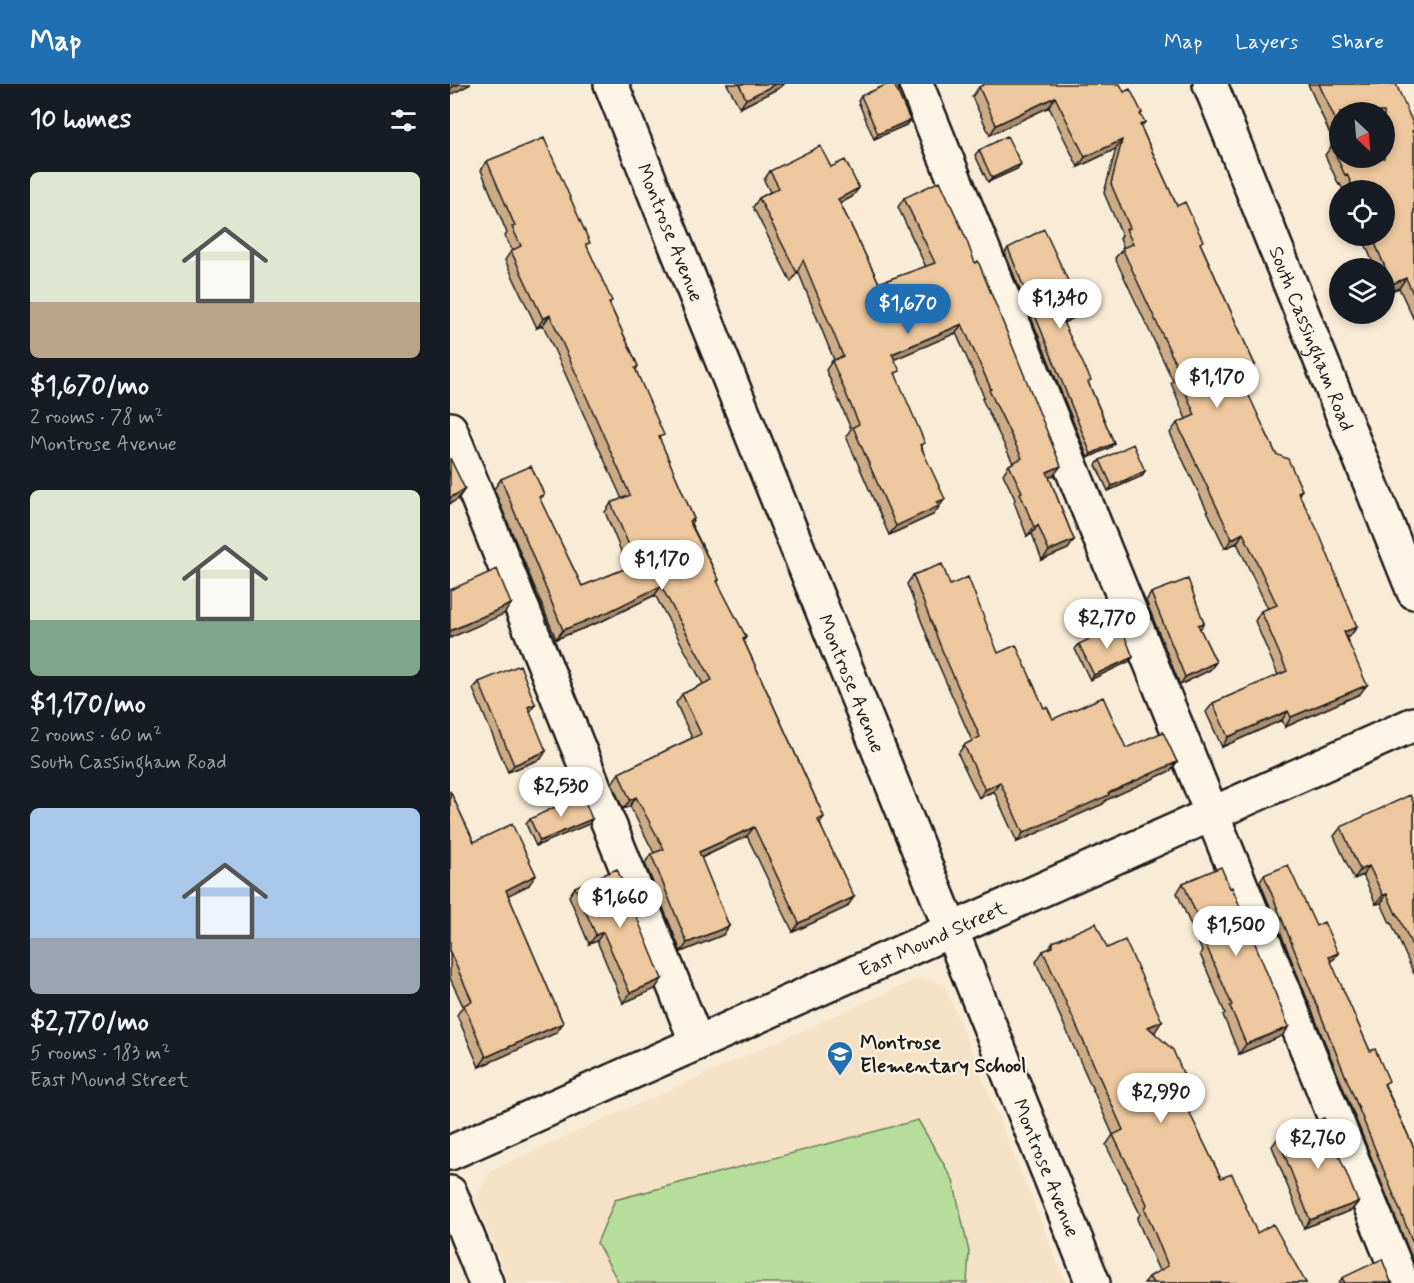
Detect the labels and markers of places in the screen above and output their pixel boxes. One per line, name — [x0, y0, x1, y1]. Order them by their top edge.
pin: $1,340 — [1011, 279, 1109, 330]
pin: $1,670 — [859, 284, 957, 335]
pin: $1,170 — [1168, 358, 1266, 409]
pin: $1,170 — [613, 540, 711, 591]
pin: $2,770 — [1058, 599, 1156, 650]
pin: $2,530 — [512, 767, 610, 818]
pin: $1,660 — [571, 878, 669, 929]
pin: $1,500 — [1187, 906, 1285, 957]
place label: Montrose Elementary School — [860, 1030, 1026, 1080]
school or university icon: Montrose Elementary School — [825, 1039, 855, 1077]
pin: $2,990 — [1112, 1073, 1210, 1124]
pin: $2,760 — [1269, 1119, 1367, 1170]

